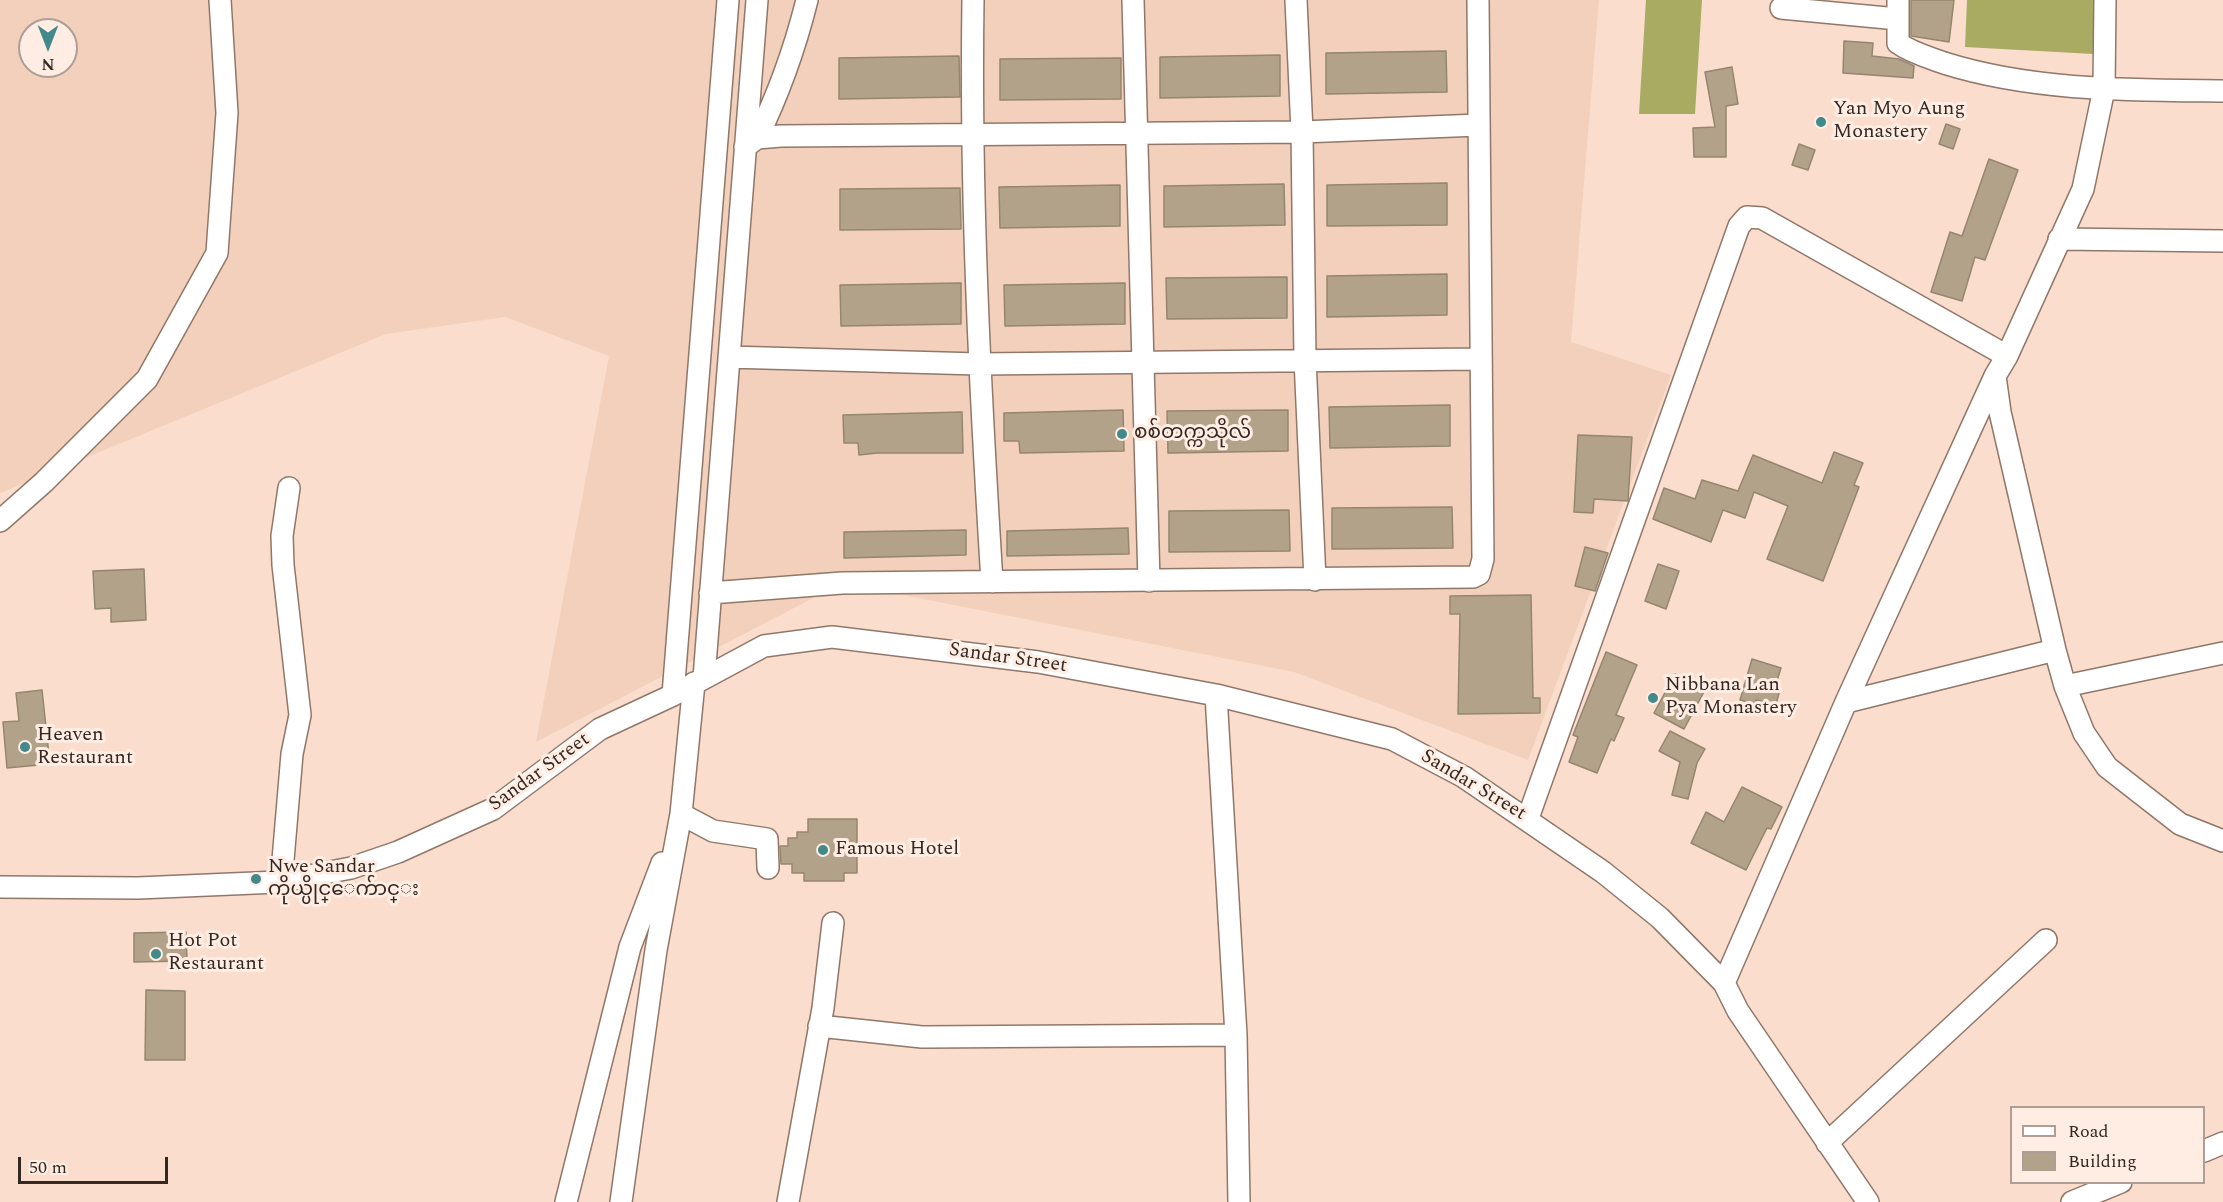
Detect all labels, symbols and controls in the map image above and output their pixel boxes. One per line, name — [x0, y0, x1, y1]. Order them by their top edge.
north arrow — [18, 18, 78, 78]
text: N — [41, 52, 55, 76]
place label: Yan Myo Aung Monastery — [1833, 98, 1965, 145]
marker: Yan Myo Aung Monastery — [1814, 115, 1828, 129]
place label: စစ်‌တက္ကသိုလ် — [1134, 422, 1251, 446]
marker: စစ်‌တက္ကသိုလ် — [1115, 427, 1129, 441]
street label: Sandar Street — [947, 639, 1069, 679]
place label: Nibbana Lan Pya Monastery — [1665, 674, 1797, 721]
marker: Nibbana Lan Pya Monastery — [1646, 691, 1660, 705]
place label: Heaven Restaurant — [37, 724, 133, 771]
street label: Sandar Street — [485, 728, 595, 818]
marker: Heaven Restaurant — [18, 740, 32, 754]
street label: Sandar Street — [1416, 745, 1530, 827]
place label: Famous Hotel — [835, 838, 959, 862]
marker: Famous Hotel — [816, 843, 830, 857]
place label: Nwe Sandar ကိုယ္ပိုင္ေက်ာင္း — [268, 856, 419, 903]
marker: Nwe Sandar ကိုယ္ပိုင္ေက်ာင္း — [249, 872, 263, 886]
place label: Hot Pot Restaurant — [168, 930, 264, 977]
marker: Hot Pot Restaurant — [149, 947, 163, 961]
legend — [2010, 1106, 2205, 1184]
text: Road — [2068, 1118, 2109, 1145]
scale bar — [21, 1145, 171, 1183]
text: Building — [2068, 1148, 2137, 1175]
text: 50 m — [29, 1154, 67, 1181]

